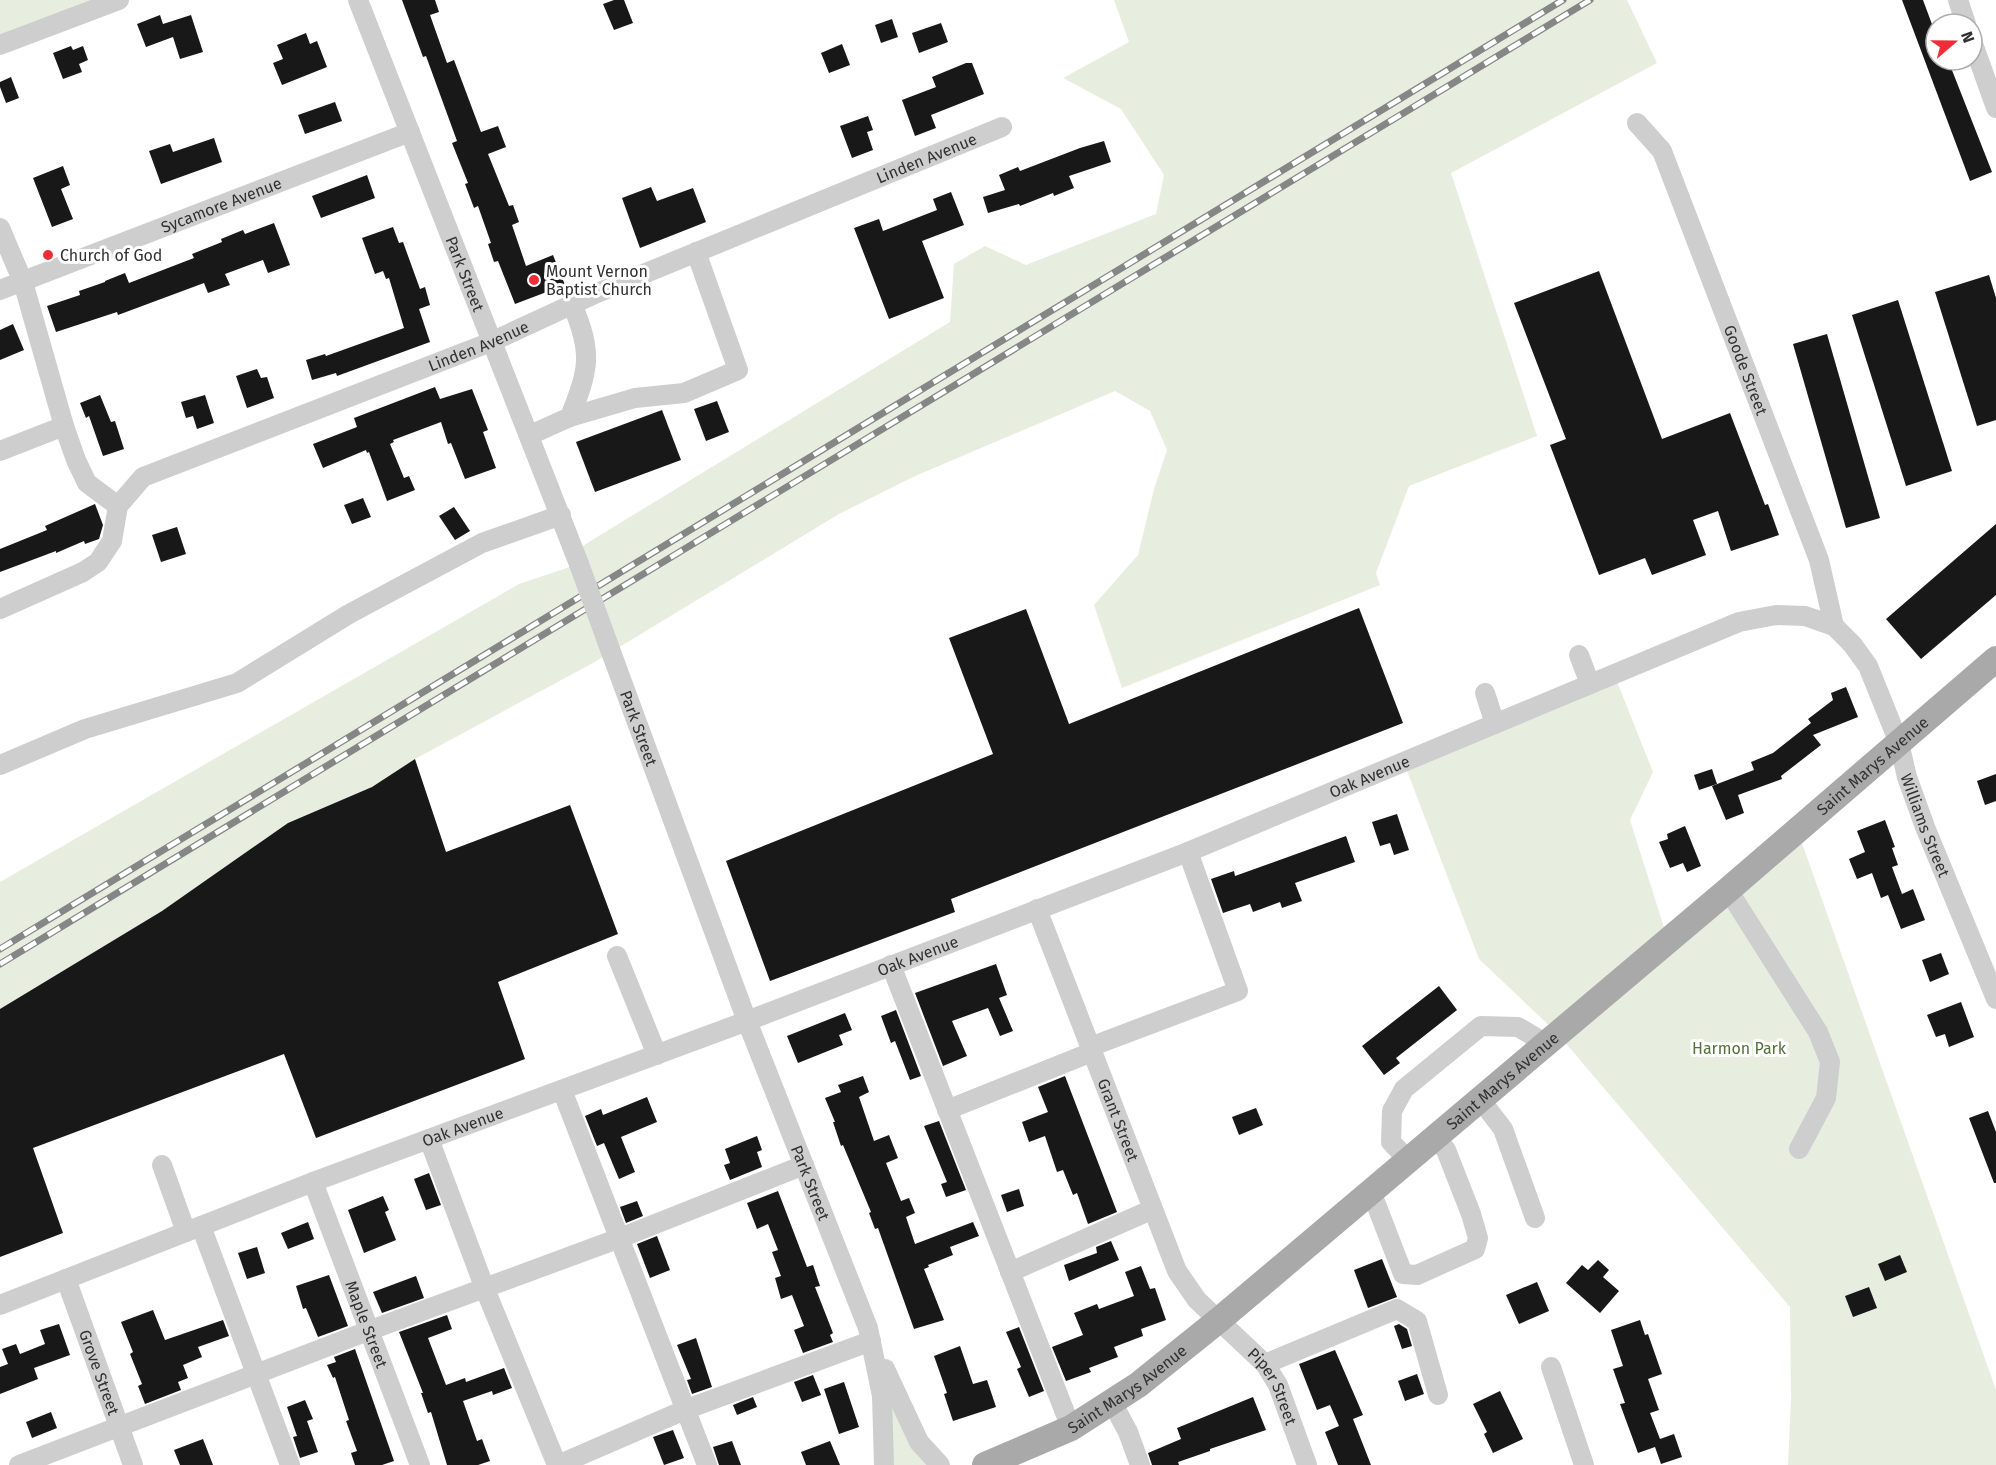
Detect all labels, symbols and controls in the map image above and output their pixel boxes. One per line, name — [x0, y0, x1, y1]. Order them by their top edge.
north arrow — [1924, 12, 1984, 72]
text: N — [1957, 29, 1978, 45]
street label: Linden Avenue — [873, 129, 980, 187]
street label: Sycamore Avenue — [158, 173, 284, 237]
street label: Park Street — [442, 233, 489, 314]
place label: Church of God — [60, 246, 162, 265]
marker: Church of God — [41, 248, 55, 262]
place label: Mount Vernon Baptist Church — [546, 262, 652, 299]
marker: Mount Vernon Baptist Church — [527, 273, 541, 287]
street label: Linden Avenue — [425, 316, 532, 375]
street label: Goode Street — [1720, 322, 1772, 418]
street label: Park Street — [616, 688, 662, 769]
street label: Saint Marys Avenue — [1813, 712, 1932, 819]
street label: Oak Avenue — [1326, 751, 1412, 801]
street label: Williams Street — [1897, 771, 1954, 880]
street label: Oak Avenue — [874, 931, 961, 980]
street label: Saint Marys Avenue — [1442, 1028, 1562, 1134]
park label: Harmon Park — [1692, 1039, 1787, 1058]
street label: Grant Street — [1094, 1076, 1143, 1164]
street label: Oak Avenue — [419, 1103, 506, 1150]
street label: Park Street — [787, 1142, 834, 1223]
street label: Maple Street — [342, 1278, 392, 1371]
street label: Grove Street — [75, 1327, 124, 1418]
street label: Saint Marys Avenue — [1064, 1340, 1190, 1437]
street label: Piper Street — [1244, 1344, 1301, 1428]

